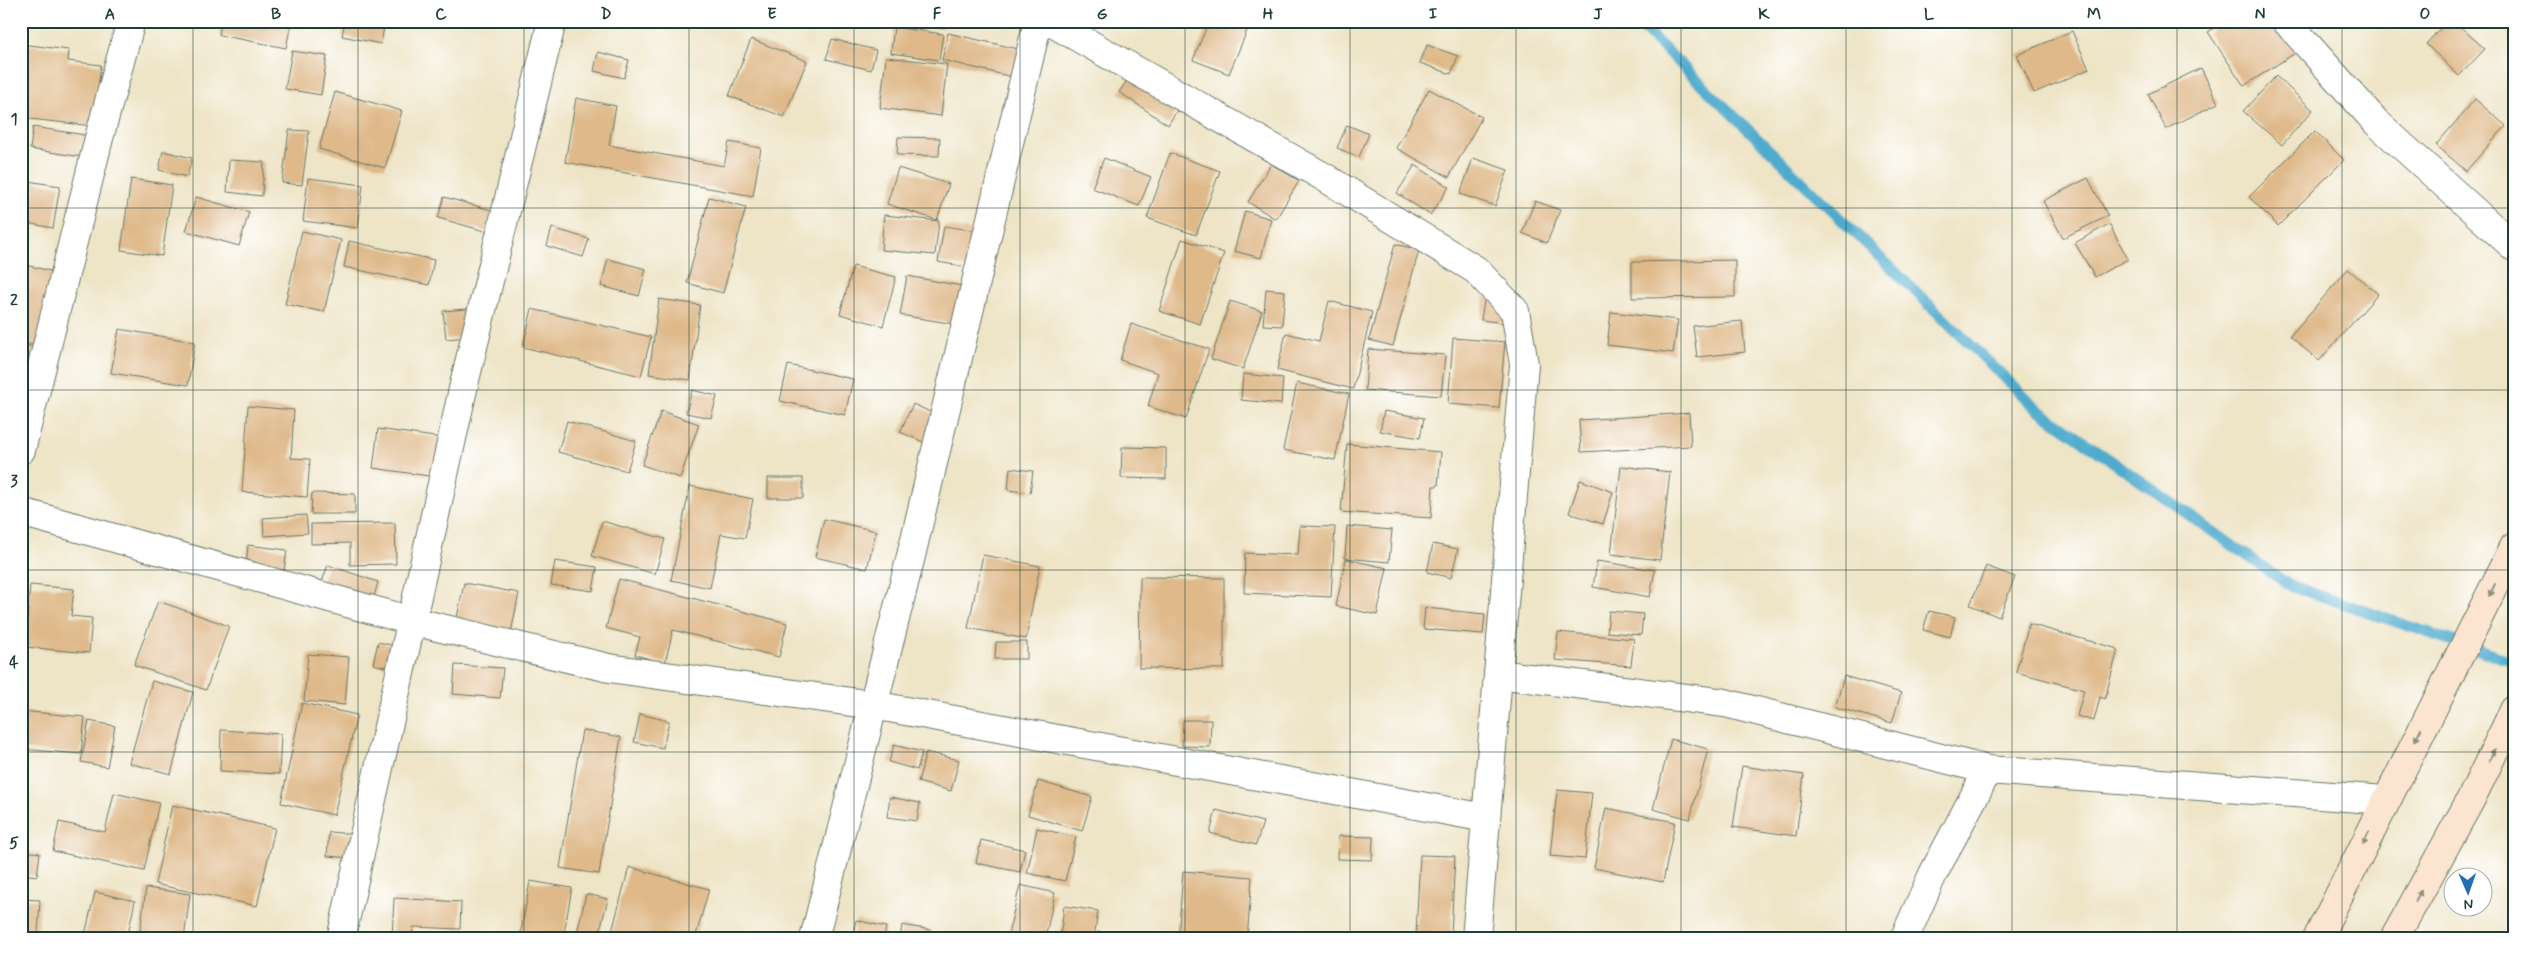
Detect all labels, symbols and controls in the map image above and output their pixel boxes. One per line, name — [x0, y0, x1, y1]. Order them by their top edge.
text: A — [105, 4, 115, 25]
text: B — [271, 4, 281, 25]
text: C — [435, 4, 447, 25]
text: D — [600, 4, 612, 25]
text: E — [767, 4, 777, 25]
text: F — [933, 4, 942, 25]
text: G — [1097, 4, 1108, 25]
text: H — [1263, 4, 1274, 25]
text: I — [1429, 4, 1438, 25]
text: J — [1593, 4, 1603, 25]
text: K — [1758, 4, 1770, 25]
text: L — [1924, 4, 1935, 25]
text: M — [2087, 4, 2101, 25]
text: N — [2255, 4, 2265, 25]
text: O — [2420, 4, 2431, 25]
text: 1 — [10, 109, 18, 130]
text: 2 — [10, 290, 18, 311]
text: 3 — [10, 471, 18, 492]
one-way arrow — [2488, 583, 2496, 598]
text: 4 — [9, 652, 19, 673]
one-way arrow — [2414, 728, 2423, 743]
one-way arrow — [2488, 748, 2496, 762]
one-way arrow — [2362, 831, 2370, 845]
text: 5 — [9, 833, 19, 854]
north arrow — [2442, 868, 2492, 918]
one-way arrow — [2413, 889, 2422, 903]
text: N — [2463, 895, 2473, 913]

